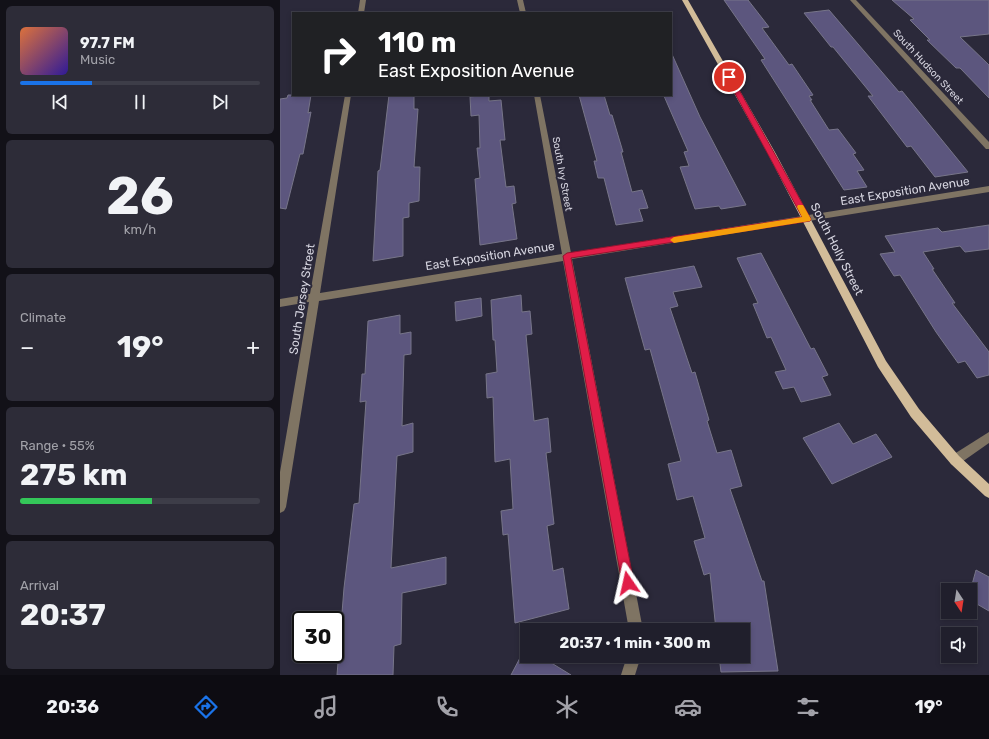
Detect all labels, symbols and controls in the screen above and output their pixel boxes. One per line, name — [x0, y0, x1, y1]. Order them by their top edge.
text: 110 m — [378, 26, 456, 59]
street label: South Hudson Street — [890, 27, 966, 107]
icon: right — [312, 28, 364, 80]
text: 97.7 FM — [80, 34, 135, 52]
text: Music — [80, 52, 115, 67]
text: East Exposition Avenue — [378, 60, 574, 82]
pin — [712, 60, 746, 94]
icon: arrive — [718, 66, 740, 88]
icon: previous — [49, 91, 71, 113]
icon: pause — [129, 91, 151, 113]
icon: next — [209, 91, 231, 113]
street label: South Ivy Street — [550, 136, 574, 212]
text: 26 — [106, 165, 174, 227]
street label: East Exposition Avenue — [839, 174, 971, 208]
street label: South Holly Street — [808, 200, 866, 298]
text: km/h — [124, 222, 156, 237]
street label: East Exposition Avenue — [424, 239, 556, 273]
street label: South Jersey Street — [286, 242, 318, 355]
text: Climate — [20, 310, 66, 325]
text: 19° — [117, 329, 164, 365]
text: − — [20, 334, 34, 361]
text: + — [246, 334, 260, 361]
text: Range · 55% — [20, 438, 95, 453]
text: 275 km — [20, 457, 128, 493]
position arrow — [607, 562, 649, 604]
text: Arrival — [20, 578, 59, 593]
north arrow — [941, 583, 977, 619]
map controls — [941, 583, 977, 663]
text: 20:37 — [20, 597, 106, 633]
speed limit sign: 30 — [292, 611, 344, 663]
button: sound — [941, 627, 977, 663]
text: 20:37 · 1 min · 300 m — [559, 634, 711, 652]
icon: directions — [192, 693, 220, 721]
icon: music — [312, 693, 340, 721]
icon: phone — [433, 693, 461, 721]
icon: climate — [553, 693, 581, 721]
icon: car — [674, 693, 702, 721]
icon: filters — [794, 693, 822, 721]
text: 20:36 — [46, 696, 99, 718]
text: 19° — [915, 696, 943, 718]

